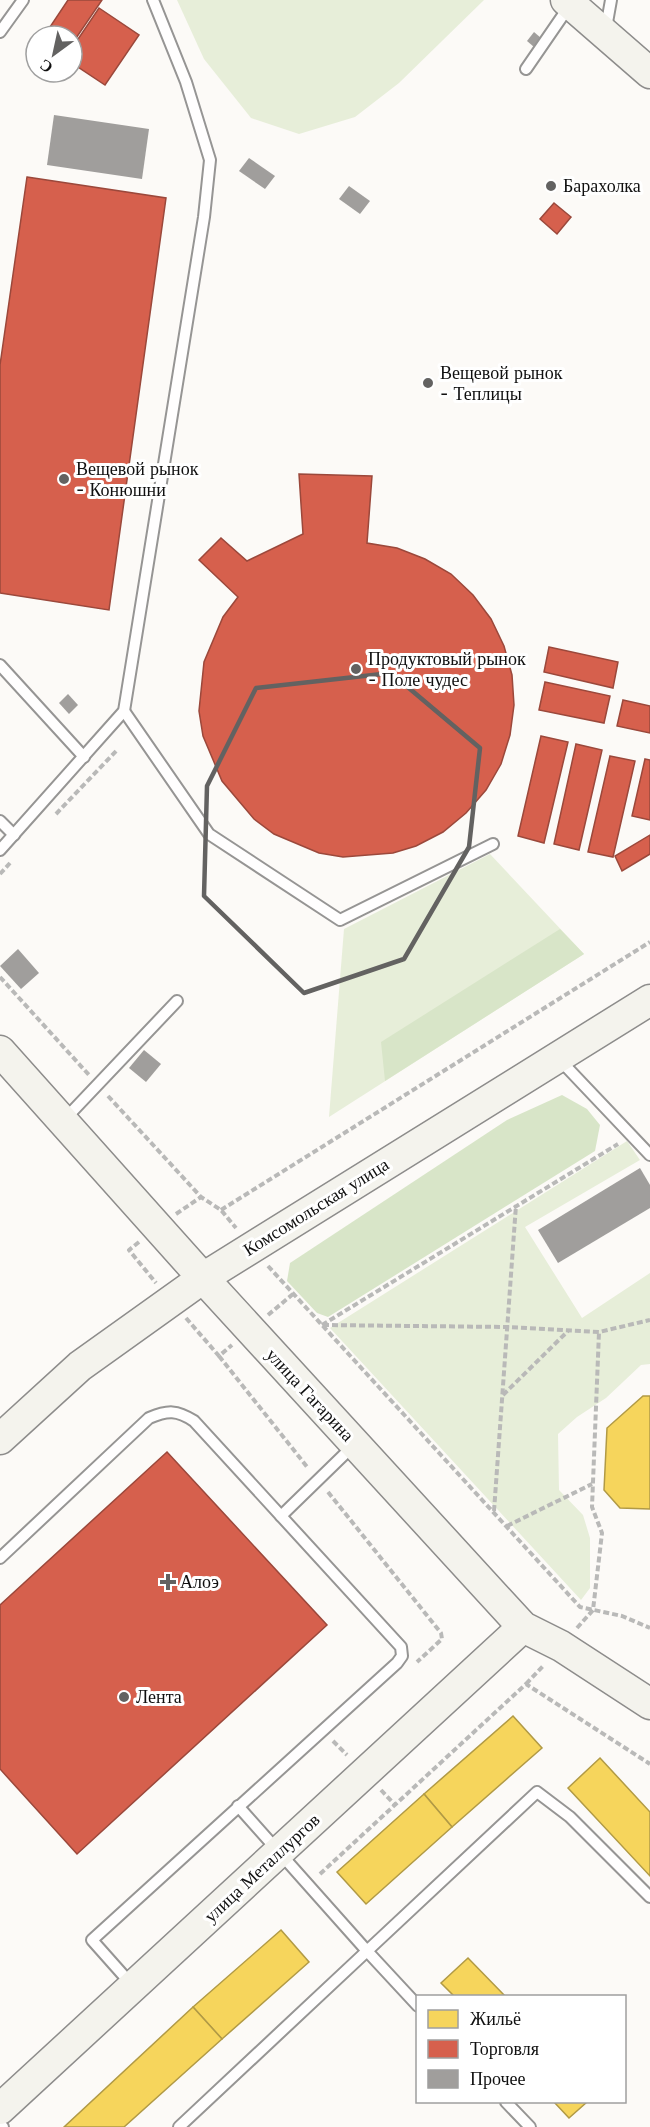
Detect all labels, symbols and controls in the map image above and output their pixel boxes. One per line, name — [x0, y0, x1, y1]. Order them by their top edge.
north arrow — [24, 24, 84, 84]
text: С — [36, 55, 56, 78]
place label: Барахолка — [563, 175, 641, 197]
marker: Барахолка — [544, 179, 558, 193]
place label: Вещевой рынок - Теплицы — [440, 362, 563, 405]
marker: Вещевой рынок - Теплицы — [421, 376, 435, 390]
place label: Вещевой рынок - Конюшни — [76, 458, 199, 501]
marker: Вещевой рынок - Конюшни — [57, 472, 71, 486]
place label: Продуктовый рынок - Поле чудес — [368, 648, 526, 691]
marker: Продуктовый рынок - Поле чудес — [349, 662, 363, 676]
street label: Комсомольская улица — [239, 1153, 393, 1261]
street label: улица Гагарина — [261, 1344, 359, 1446]
place label: Алоэ — [180, 1571, 219, 1593]
marker: Алоэ — [161, 1575, 175, 1589]
place label: Лента — [136, 1686, 182, 1708]
marker: Лента — [117, 1690, 131, 1704]
street label: улица Металлургов — [200, 1809, 324, 1927]
legend — [416, 1995, 626, 2103]
text: Жильё — [470, 2008, 521, 2030]
text: Торговля — [470, 2038, 539, 2060]
text: Прочее — [470, 2068, 526, 2090]

